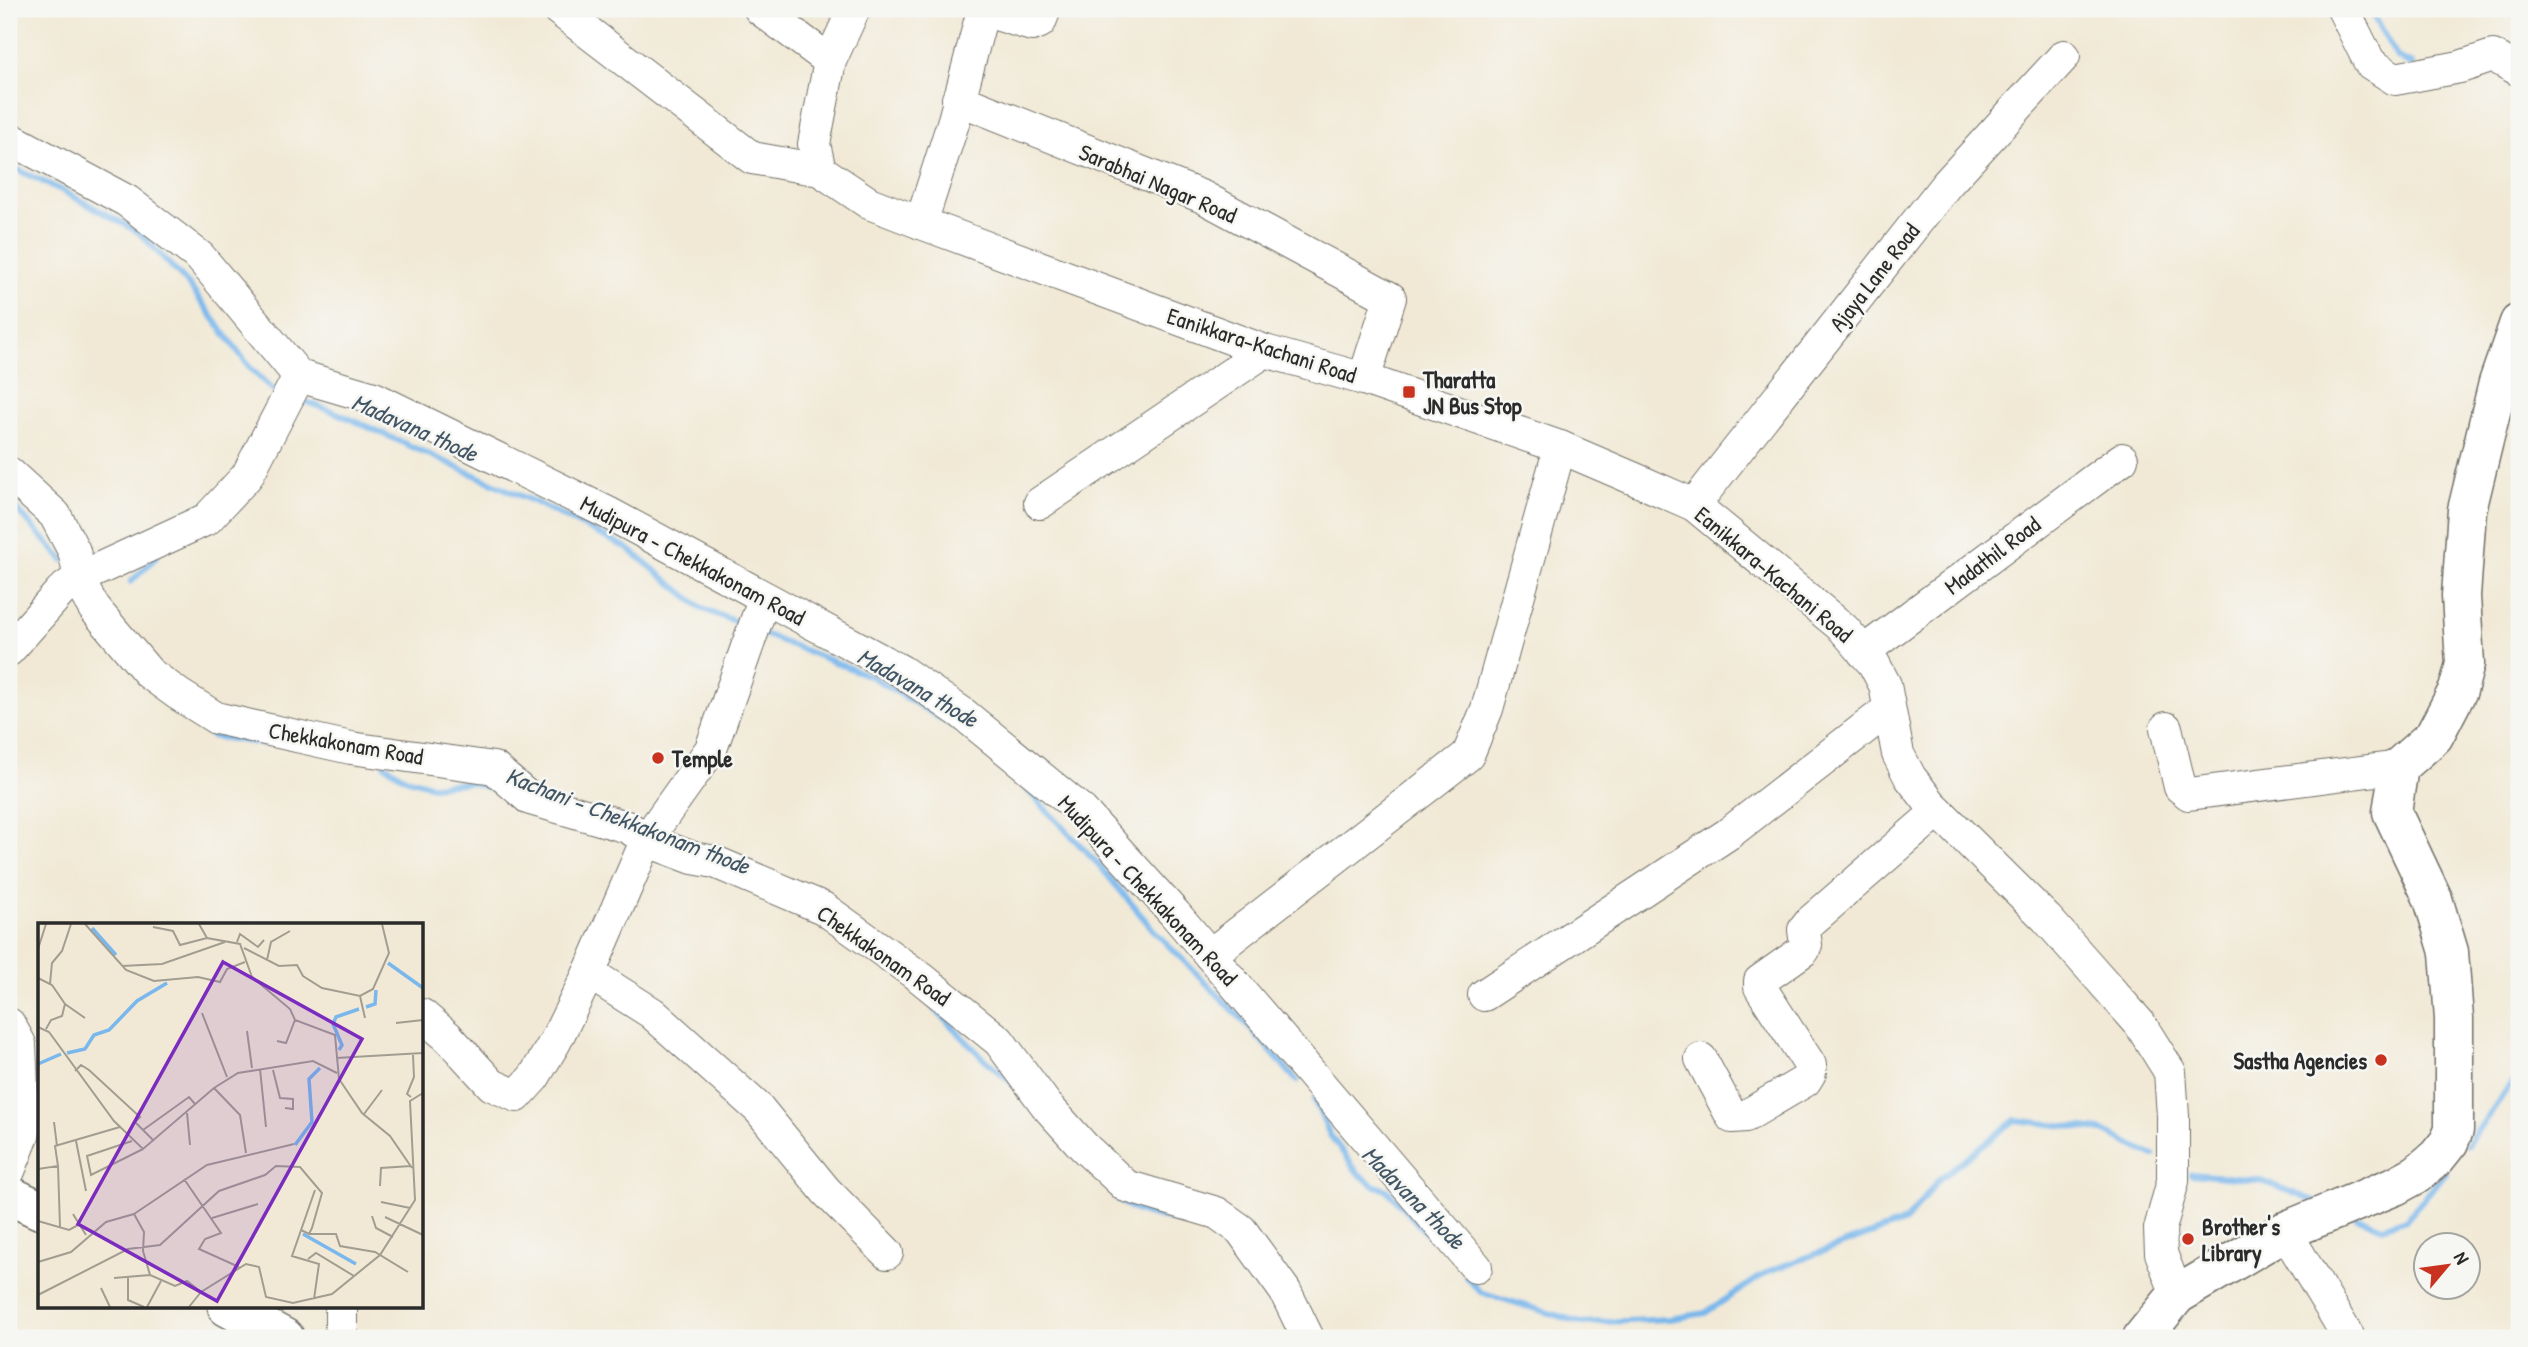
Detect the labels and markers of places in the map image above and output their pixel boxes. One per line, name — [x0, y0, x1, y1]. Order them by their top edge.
place label: Tharatta JN Bus Stop — [1422, 364, 1522, 422]
marker: Tharatta JN Bus Stop — [1401, 384, 1417, 400]
place label: Temple — [671, 743, 734, 775]
marker: Temple — [650, 750, 666, 766]
place label: Sastha Agencies — [2234, 1045, 2367, 1077]
marker: Sastha Agencies — [2373, 1052, 2389, 1068]
place label: Brother's Library — [2202, 1211, 2280, 1269]
marker: Brother's Library — [2180, 1231, 2196, 1247]

